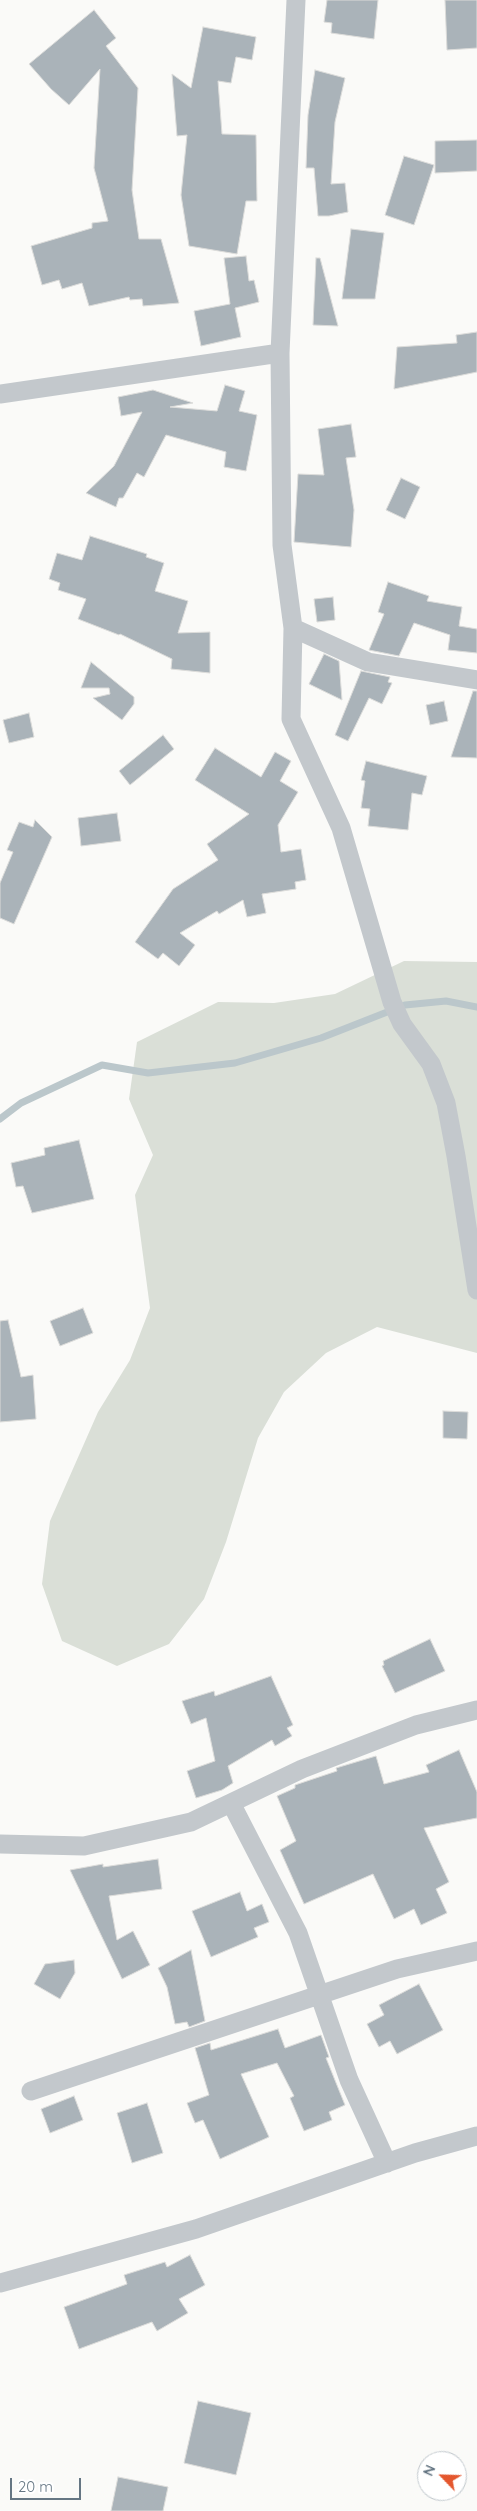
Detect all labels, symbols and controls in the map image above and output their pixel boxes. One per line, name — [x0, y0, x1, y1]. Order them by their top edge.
north arrow — [417, 2451, 467, 2501]
text: N — [419, 2462, 440, 2479]
scale bar — [12, 2468, 84, 2500]
text: 20 m — [18, 2477, 53, 2496]

